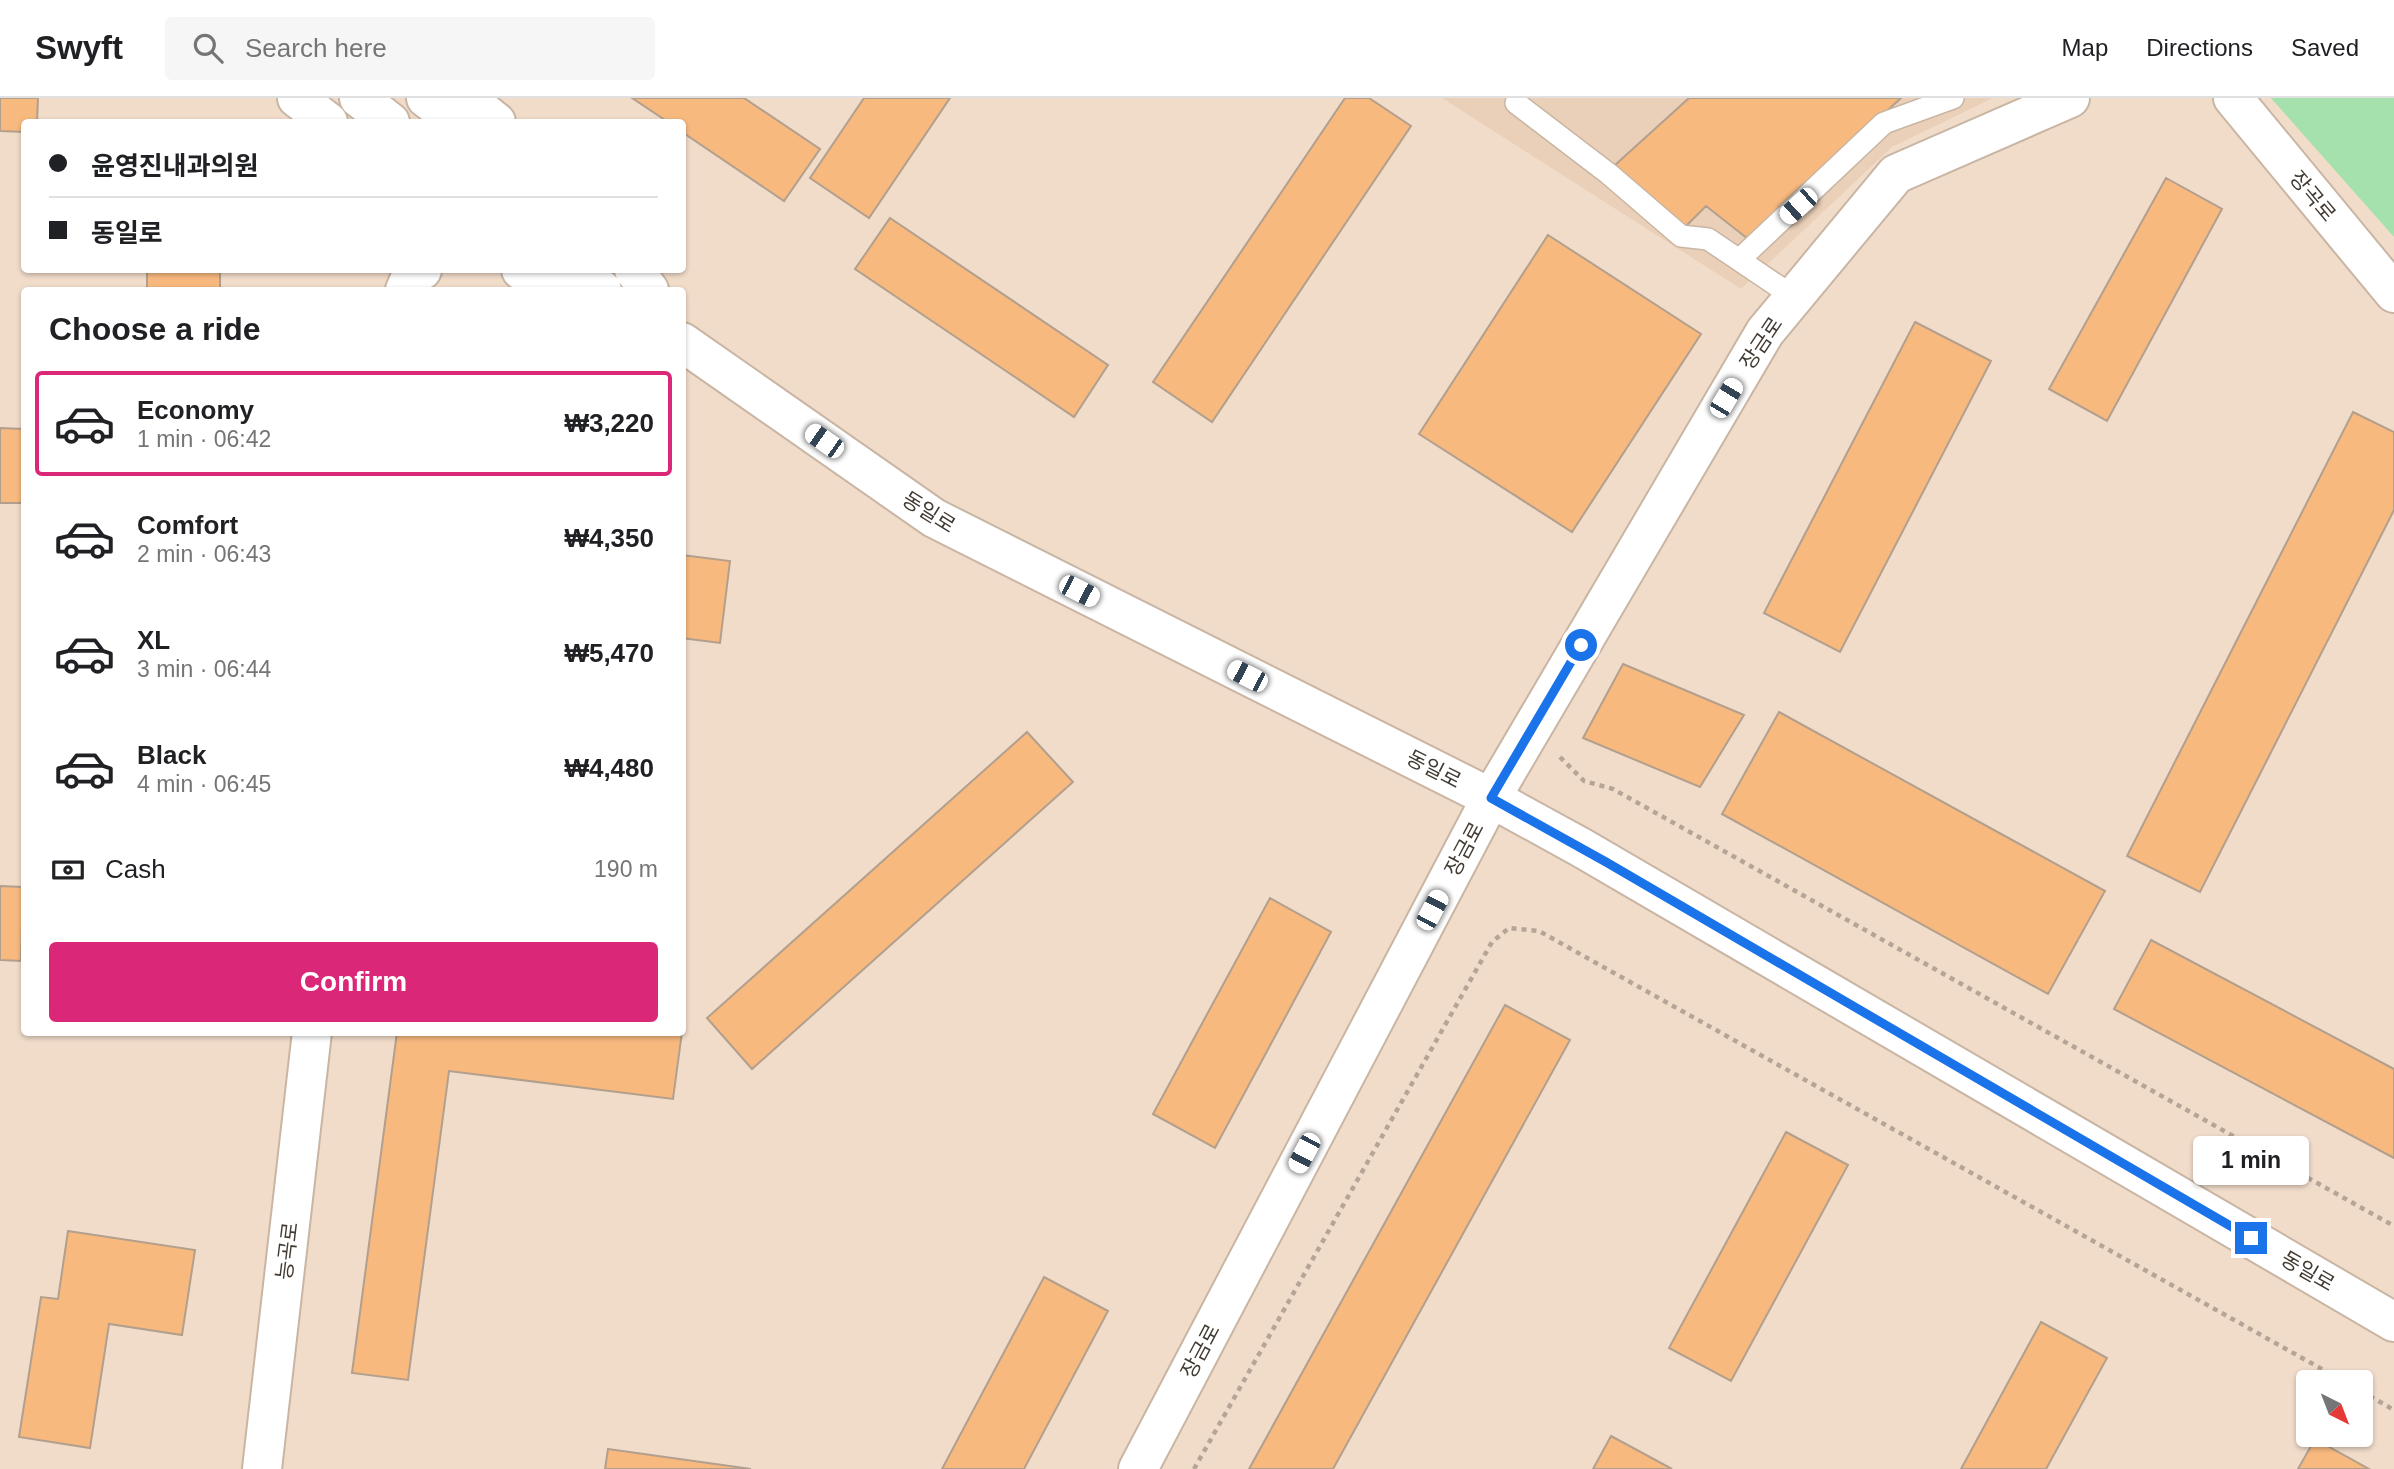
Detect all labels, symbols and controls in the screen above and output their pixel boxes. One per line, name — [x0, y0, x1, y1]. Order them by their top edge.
search box — [165, 17, 655, 80]
text: Swyft — [35, 29, 123, 66]
icon: search — [189, 29, 227, 67]
text: Search here — [245, 33, 387, 63]
text: Map — [2062, 34, 2108, 61]
text: Directions — [2146, 34, 2253, 61]
text: Saved — [2291, 34, 2359, 61]
text: 윤영진내과의원 — [91, 151, 258, 181]
street label: 장곡로 — [2286, 166, 2340, 226]
car — [1776, 184, 1821, 228]
text: 동일로 — [91, 218, 163, 248]
text: Choose a ride — [49, 311, 261, 347]
street label: 장금로 — [1735, 313, 1787, 373]
car — [1707, 375, 1746, 421]
icon: car — [53, 392, 116, 455]
text: Economy — [137, 395, 254, 425]
text: ₩3,220 — [564, 408, 654, 438]
car — [801, 420, 848, 462]
text: 1 min · 06:42 — [137, 426, 271, 452]
street label: 동일로 — [898, 487, 960, 537]
icon: car — [53, 507, 116, 570]
text: Comfort — [137, 510, 238, 540]
text: ₩4,350 — [564, 523, 654, 553]
text: 2 min · 06:43 — [137, 541, 271, 567]
car — [1056, 572, 1103, 610]
icon: car — [53, 622, 116, 685]
text: XL — [137, 625, 170, 655]
route start — [1565, 629, 1597, 661]
text: ₩5,470 — [564, 638, 654, 668]
text: 3 min · 06:44 — [137, 656, 271, 682]
car — [1224, 657, 1271, 695]
icon: car — [53, 737, 116, 800]
text: Black — [137, 740, 206, 770]
street label: 동일로 — [1403, 746, 1465, 792]
text: ₩4,480 — [564, 753, 654, 783]
text: 4 min · 06:45 — [137, 771, 271, 797]
street label: 장금로 — [1440, 818, 1488, 880]
icon: cash — [49, 851, 87, 889]
text: Cash — [105, 854, 166, 884]
text: 190 m — [594, 856, 658, 882]
car — [1413, 887, 1452, 933]
button: Confirm — [49, 942, 658, 1022]
car — [1285, 1130, 1324, 1176]
callout: 1 min — [2193, 1136, 2309, 1186]
text: 1 min — [2221, 1147, 2281, 1173]
street label: 능곡로 — [272, 1221, 302, 1281]
route end — [2235, 1222, 2267, 1254]
street label: 동일로 — [2277, 1247, 2339, 1295]
street label: 장금로 — [1176, 1320, 1224, 1382]
north arrow — [2296, 1370, 2373, 1447]
map controls — [2296, 1370, 2373, 1447]

